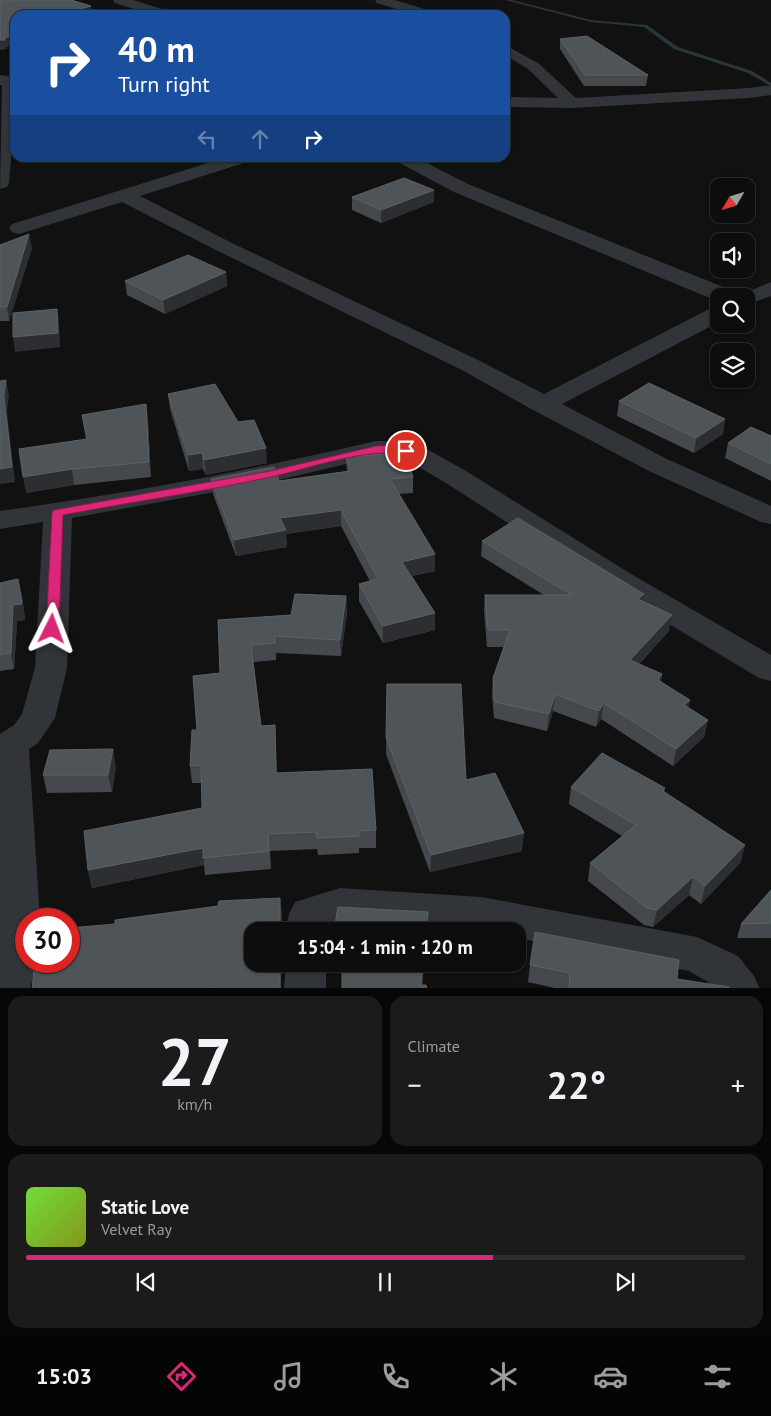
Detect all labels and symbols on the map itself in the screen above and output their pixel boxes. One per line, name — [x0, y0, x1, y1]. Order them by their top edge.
north arrow — [710, 178, 755, 222]
pin — [385, 430, 427, 472]
position arrow — [25, 602, 77, 654]
speed limit sign: 30 — [15, 908, 80, 973]

